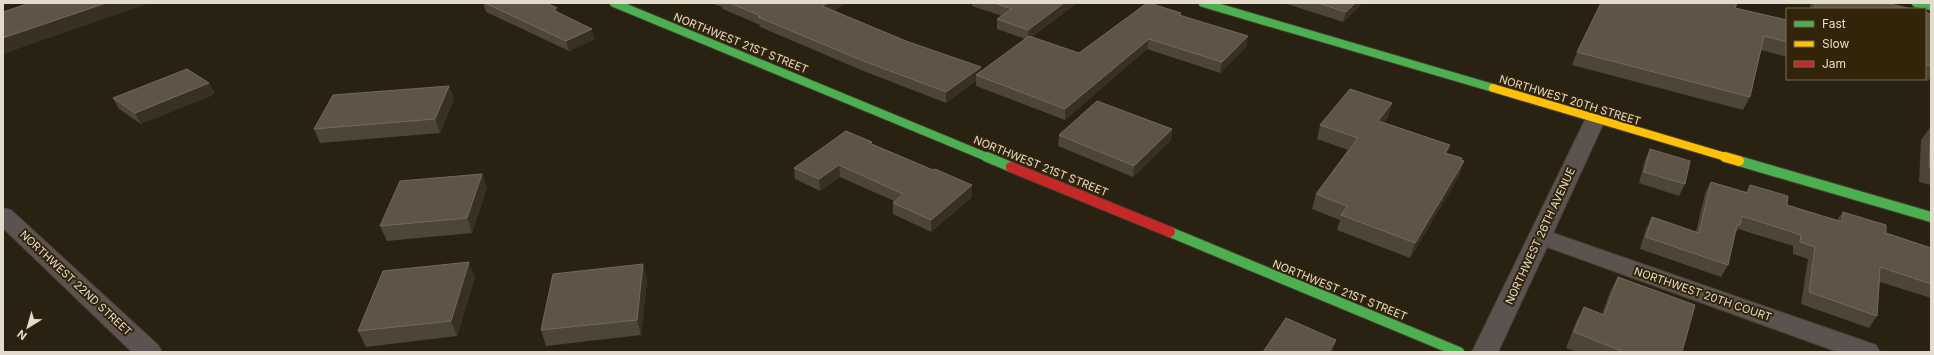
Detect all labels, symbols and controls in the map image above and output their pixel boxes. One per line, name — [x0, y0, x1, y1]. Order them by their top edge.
legend — [1786, 8, 1926, 80]
street label: NORTHWEST 21ST STREET — [672, 10, 810, 76]
text: Fast — [1822, 16, 1846, 31]
text: Slow — [1822, 36, 1850, 51]
text: Jam — [1822, 56, 1846, 71]
street label: NORTHWEST 20TH STREET — [1498, 72, 1642, 128]
street label: NORTHWEST 21ST STREET — [972, 133, 1110, 199]
street label: NORTHWEST 26TH AVENUE — [1502, 165, 1578, 307]
street label: NORTHWEST 22ND STREET — [17, 228, 135, 338]
street label: NORTHWEST 21ST STREET — [1271, 257, 1409, 323]
street label: NORTHWEST 20TH COURT — [1632, 264, 1774, 324]
north arrow — [8, 307, 48, 347]

